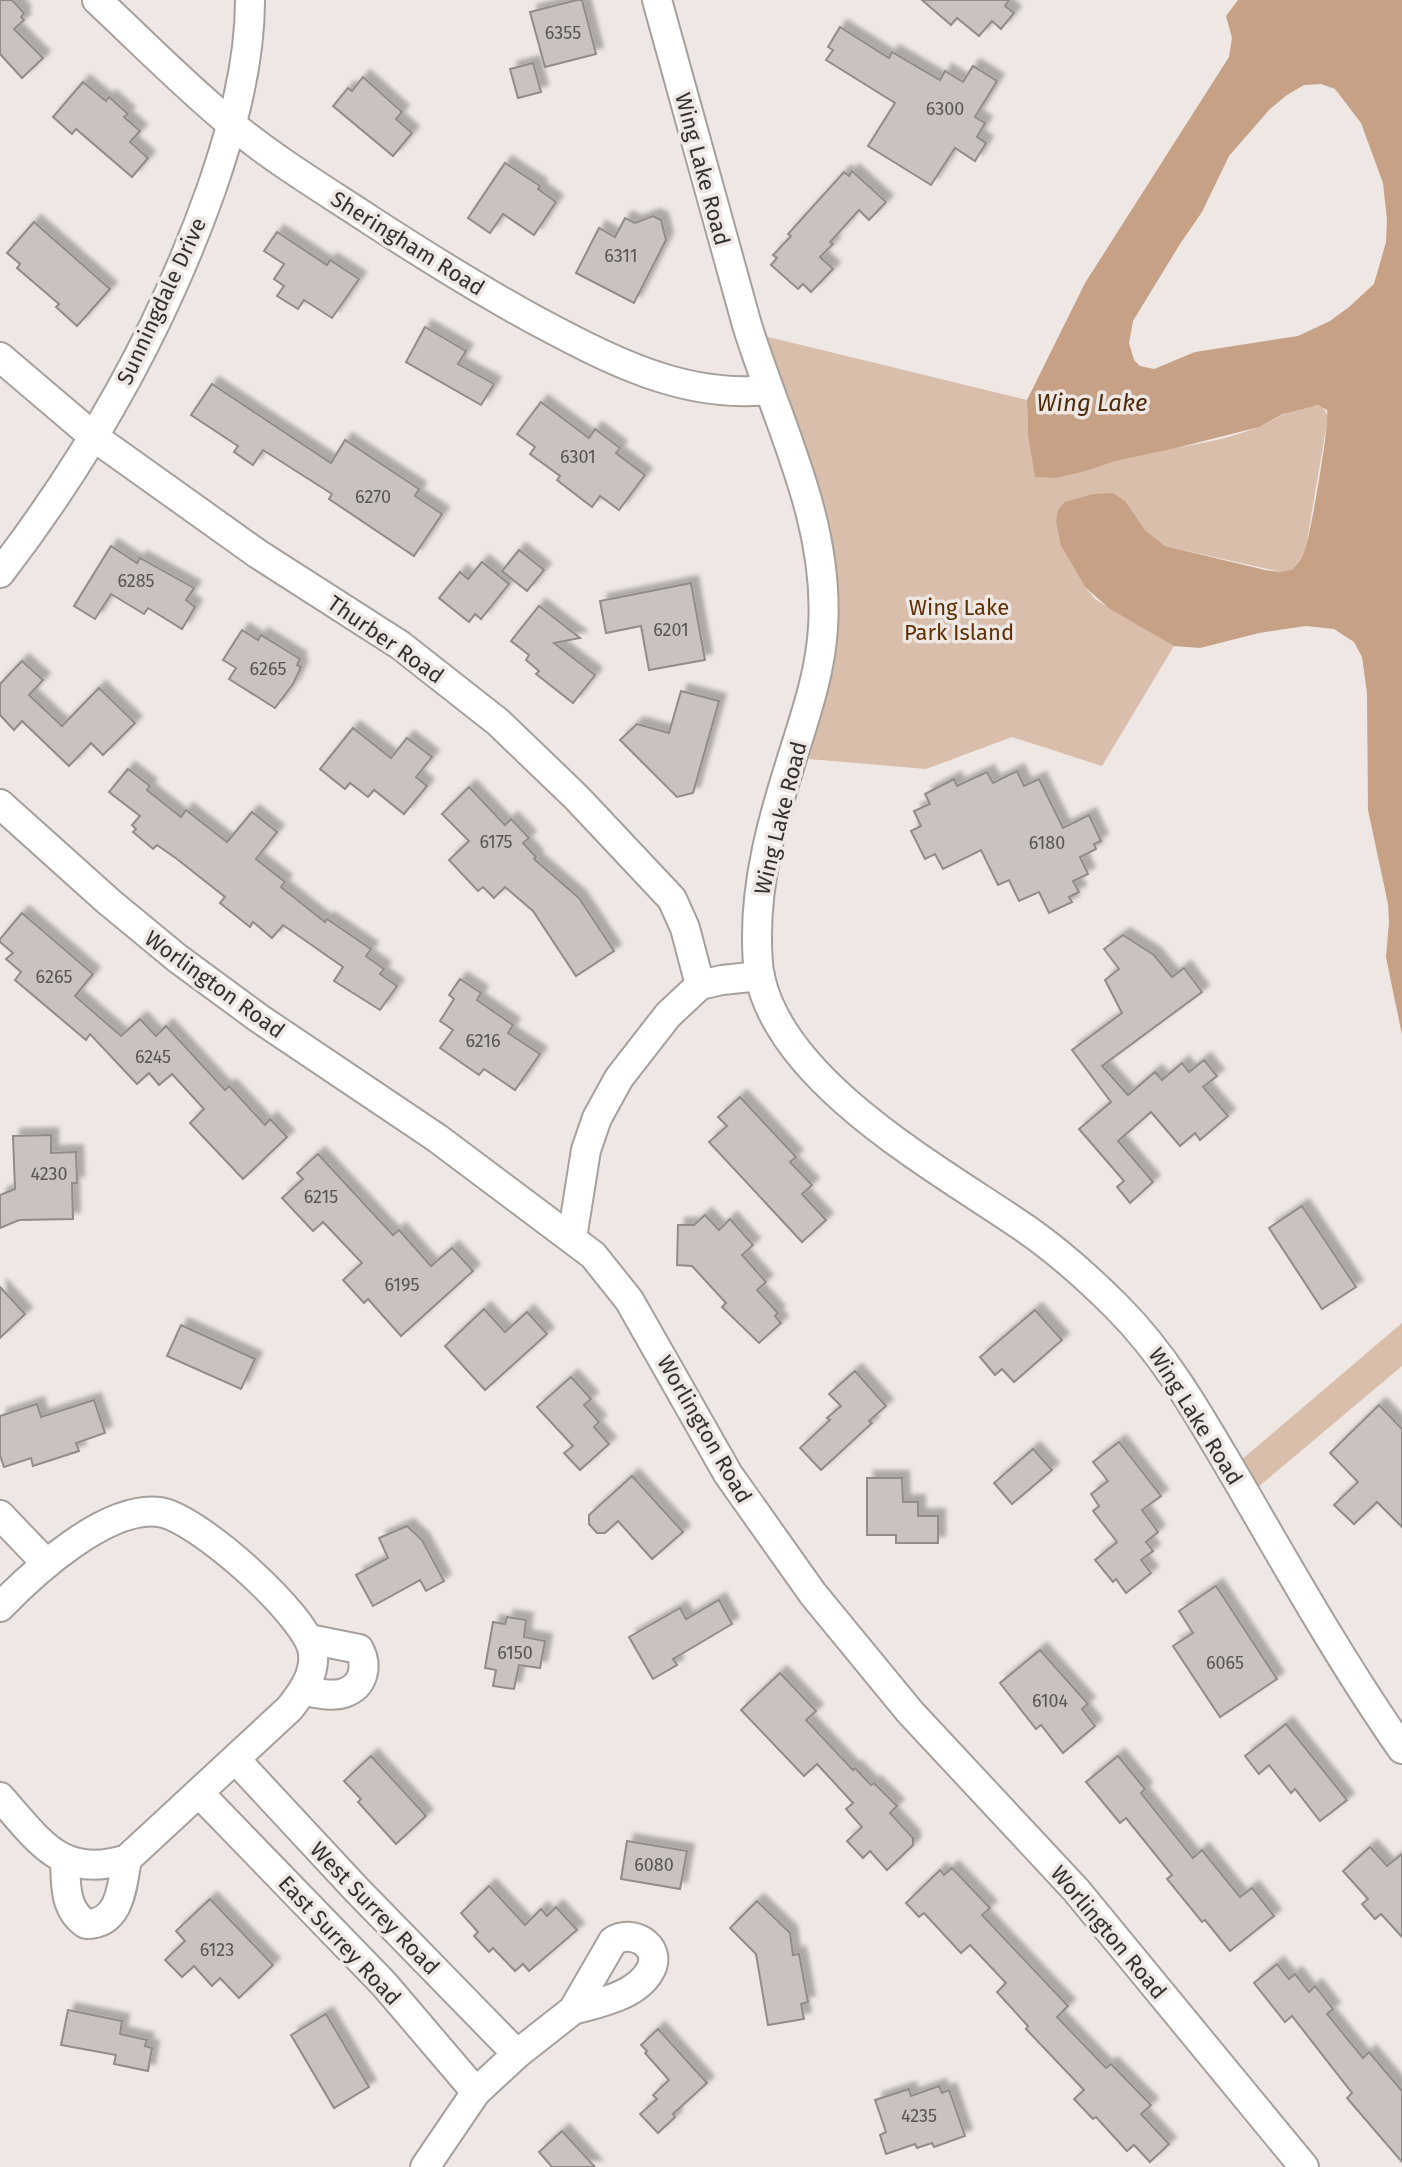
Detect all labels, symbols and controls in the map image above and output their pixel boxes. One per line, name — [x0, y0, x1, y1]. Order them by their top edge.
house number: 6355 — [545, 22, 581, 44]
street label: Wing Lake Road — [669, 90, 736, 248]
house number: 6300 — [926, 98, 964, 120]
street label: Sheringham Road — [326, 185, 490, 302]
street label: Sunningdale Drive — [111, 213, 212, 389]
house number: 6311 — [604, 245, 638, 267]
water label: Wing Lake — [1037, 389, 1147, 417]
house number: 6301 — [560, 446, 596, 468]
house number: 6270 — [355, 486, 391, 508]
house number: 6285 — [117, 570, 155, 592]
street label: Thurber Road — [322, 589, 449, 689]
park label: Wing Lake Park Island — [904, 594, 1014, 646]
house number: 6201 — [653, 619, 689, 641]
house number: 6265 — [250, 658, 286, 680]
street label: Wing Lake Road — [748, 739, 813, 897]
house number: 6175 — [479, 831, 513, 853]
house number: 6180 — [1029, 832, 1065, 854]
street label: Worlington Road — [140, 925, 290, 1044]
house number: 6265 — [36, 966, 72, 988]
house number: 6216 — [465, 1030, 501, 1052]
house number: 6245 — [135, 1046, 171, 1068]
house number: 4230 — [30, 1163, 68, 1185]
house number: 6215 — [304, 1186, 338, 1208]
house number: 6195 — [385, 1274, 419, 1296]
street label: Wing Lake Road — [1143, 1343, 1249, 1490]
street label: Worlington Road — [651, 1351, 758, 1508]
house number: 6150 — [497, 1642, 533, 1664]
house number: 6065 — [1206, 1652, 1244, 1674]
house number: 6104 — [1032, 1690, 1068, 1712]
street label: West Surrey Road — [304, 1836, 445, 1980]
house number: 6080 — [634, 1854, 674, 1876]
street label: Worlington Road — [1045, 1860, 1172, 2005]
street label: East Surrey Road — [273, 1870, 407, 2011]
house number: 6123 — [200, 1939, 234, 1961]
house number: 4235 — [901, 2105, 937, 2127]

